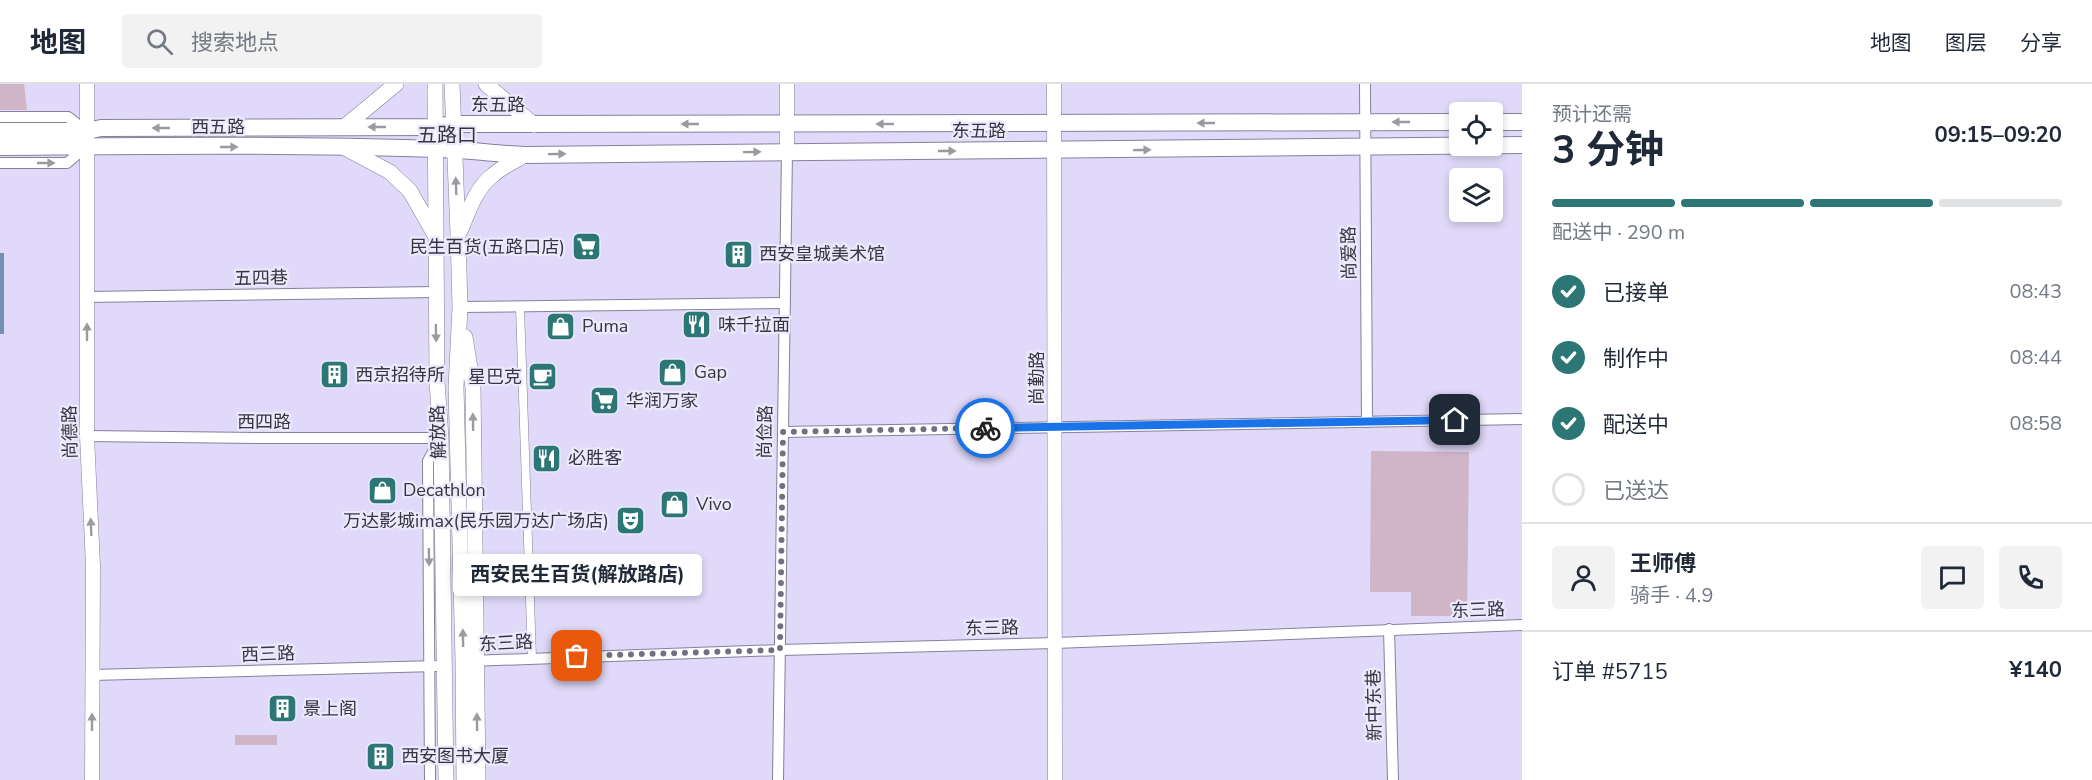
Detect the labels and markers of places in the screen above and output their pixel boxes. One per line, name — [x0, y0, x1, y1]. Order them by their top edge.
supermarket icon: 民生百货(五路口店) — [570, 231, 602, 263]
place label: 民生百货(五路口店) — [410, 235, 565, 259]
building icon: 西安皇城美术馆 — [722, 238, 754, 270]
place label: 西安皇城美术馆 — [759, 242, 885, 266]
restaurant icon: 味千拉面 — [681, 309, 713, 341]
shop icon: Puma — [545, 310, 577, 342]
place label: 味千拉面 — [718, 313, 790, 337]
place label: Puma — [582, 314, 628, 338]
shop icon: Gap — [657, 356, 689, 388]
building icon: 西京招待所 — [318, 359, 350, 391]
place label: Gap — [694, 360, 727, 384]
cafe icon: 星巴克 — [527, 361, 559, 393]
place label: 西京招待所 — [355, 363, 445, 387]
place label: 星巴克 — [468, 365, 522, 389]
supermarket icon: 华润万家 — [589, 385, 621, 417]
place label: 华润万家 — [626, 389, 698, 413]
pin — [1429, 394, 1480, 445]
restaurant icon: 必胜客 — [531, 442, 563, 474]
place label: 必胜客 — [568, 446, 622, 470]
shop icon: Decathlon — [366, 474, 398, 506]
place label: Decathlon — [403, 478, 486, 502]
shop icon: Vivo — [659, 488, 691, 520]
place label: Vivo — [695, 492, 732, 516]
theatre icon: 万达影城imax(民乐园万达广场店) — [614, 505, 646, 537]
place label: 万达影城imax(民乐园万达广场店) — [343, 509, 609, 533]
callout: 西安民生百货(解放路店) — [452, 554, 702, 596]
pin — [551, 630, 602, 681]
building icon: 景上阁 — [266, 693, 298, 725]
place label: 景上阁 — [303, 697, 357, 721]
building icon: 西安图书大厦 — [364, 740, 396, 772]
place label: 西安图书大厦 — [401, 744, 509, 768]

